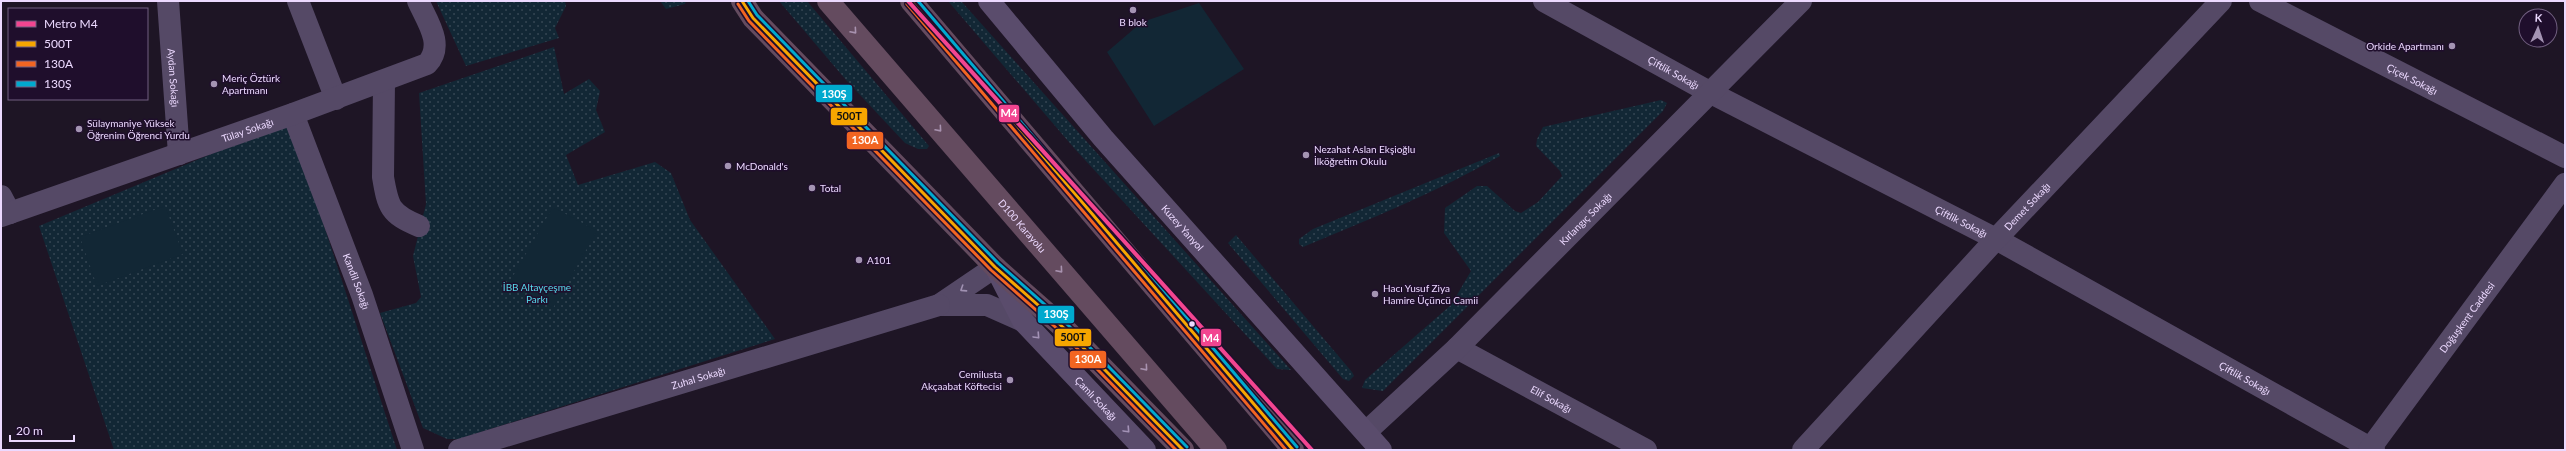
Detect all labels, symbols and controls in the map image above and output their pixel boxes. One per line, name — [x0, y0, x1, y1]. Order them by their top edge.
marker: B blok — [1128, 5, 1138, 15]
legend — [8, 8, 148, 100]
north arrow — [2518, 8, 2558, 48]
text: K — [2534, 11, 2543, 24]
text: Metro M4 — [44, 16, 98, 31]
place label: B blok — [1119, 16, 1148, 28]
one-way arrow — [849, 26, 856, 33]
text: 500T — [44, 36, 72, 51]
place label: Orkide Apartmanı — [2366, 40, 2444, 52]
marker: Orkide Apartmanı — [2447, 41, 2457, 51]
street label: Aydan Sokağı — [165, 48, 182, 108]
street label: Çiftlik Sokağı — [1646, 53, 1702, 91]
text: 130A — [44, 56, 74, 71]
street label: Çiçek Sokağı — [2385, 61, 2440, 97]
place label: Meriç Öztürk Apartmanı — [222, 72, 281, 96]
text: 130Ş — [44, 76, 71, 91]
marker: Meriç Öztürk Apartmanı — [209, 79, 219, 89]
line badge: 130Ş — [815, 84, 853, 103]
text: 130Ş — [821, 87, 847, 100]
line badge: M4 — [998, 104, 1020, 123]
text: M4 — [1001, 106, 1018, 119]
line badge: 500T — [830, 107, 868, 126]
text: 500T — [836, 109, 862, 122]
street label: Tülay Sokağı — [220, 115, 275, 144]
place label: Sülaymaniye Yüksek Öğrenim Öğrenci Yurdu — [87, 117, 190, 141]
marker: Sülaymaniye Yüksek Öğrenim Öğrenci Yurdu — [74, 124, 84, 134]
one-way arrow — [934, 124, 941, 132]
line badge: 130A — [846, 131, 884, 150]
text: 130A — [852, 133, 879, 146]
place label: Nezahat Aslan Ekşioğlu İlköğretim Okulu — [1314, 143, 1415, 167]
marker: Nezahat Aslan Ekşioğlu İlköğretim Okulu — [1301, 150, 1311, 160]
place label: McDonald's — [736, 160, 788, 172]
marker: McDonald's — [723, 161, 733, 171]
street label: Demet Sokağı — [2002, 180, 2052, 233]
place label: Total — [820, 182, 841, 194]
marker: Total — [807, 183, 817, 193]
street label: Kırlangıç Sokağı — [1557, 190, 1614, 247]
street label: D100 Karayolu — [996, 197, 1048, 255]
street label: Kuzey Yanyol — [1159, 202, 1206, 253]
street label: Çiftlik Sokağı — [1933, 203, 1990, 240]
street label: Kandil Sokağı — [341, 252, 372, 311]
place label: A101 — [867, 254, 891, 266]
marker: A101 — [854, 255, 864, 265]
one-way arrow — [1056, 265, 1063, 272]
street label: Doğuşkent Caddesi — [2437, 279, 2497, 355]
park label: İBB Altayçeşme Parkı — [503, 281, 571, 305]
place label: Hacı Yusuf Ziya Hamire Üçüncü Camii — [1383, 282, 1478, 306]
one-way arrow — [960, 284, 967, 292]
marker: Hacı Yusuf Ziya Hamire Üçüncü Camii — [1370, 289, 1380, 299]
line badge: 130Ş — [1037, 305, 1075, 324]
text: 130Ş — [1043, 307, 1069, 320]
unlabelled marker — [1187, 319, 1197, 329]
line badge: 500T — [1054, 328, 1092, 347]
line badge: M4 — [1200, 328, 1222, 347]
text: 500T — [1060, 330, 1086, 343]
one-way arrow — [1032, 331, 1040, 339]
text: M4 — [1203, 331, 1220, 344]
line badge: 130A — [1069, 350, 1107, 369]
text: 130A — [1075, 352, 1102, 365]
street label: Çiftlik Sokağı — [2217, 359, 2273, 397]
one-way arrow — [1141, 363, 1148, 371]
street label: Zuhal Sokağı — [670, 364, 727, 391]
place label: Cemilusta Akçaabat Köftecisi — [921, 368, 1002, 392]
street label: Çamlı Sokağı — [1073, 374, 1120, 423]
marker: Cemilusta Akçaabat Köftecisi — [1005, 375, 1015, 385]
street label: Elif Sokağı — [1528, 383, 1574, 415]
scale bar — [10, 417, 74, 443]
text: 20 m — [16, 423, 43, 438]
one-way arrow — [1122, 425, 1129, 433]

